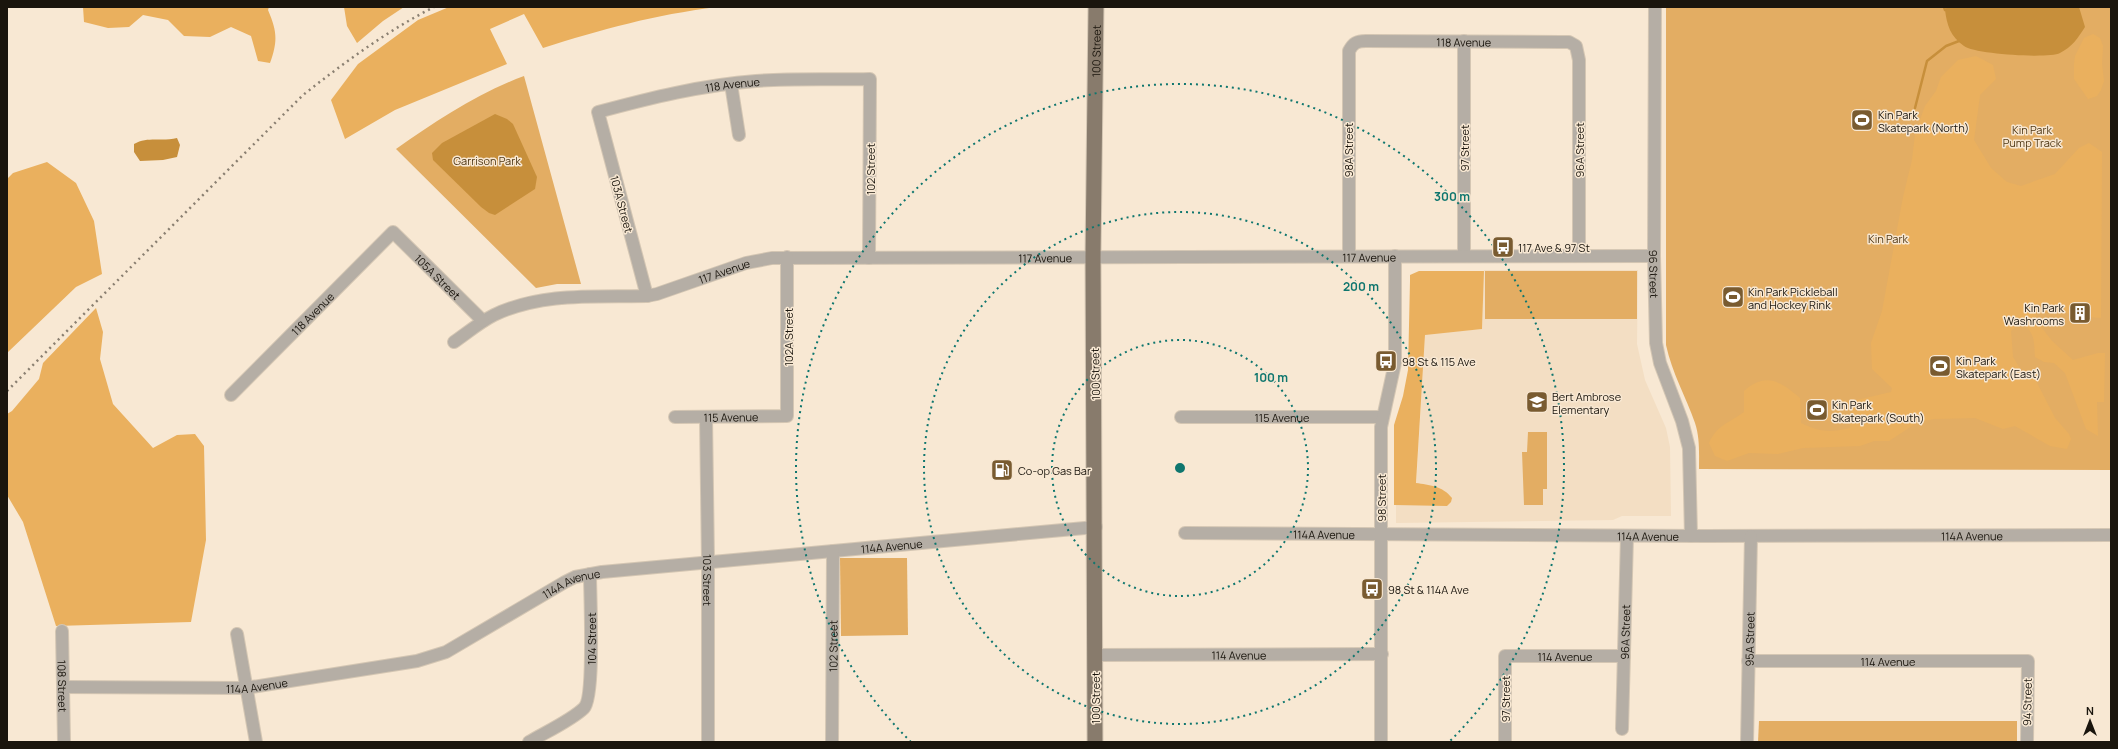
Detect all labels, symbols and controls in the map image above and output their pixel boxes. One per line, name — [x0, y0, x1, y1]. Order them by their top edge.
street label: 100 Street — [1088, 25, 1103, 77]
street label: 118 Avenue — [1436, 34, 1492, 49]
street label: 118 Avenue — [704, 73, 761, 95]
sports icon: Kin Park Skatepark (North) — [1849, 107, 1875, 133]
place label: Kin Park Skatepark (North) — [1878, 107, 1969, 135]
street label: 96A Street — [1572, 122, 1587, 178]
park label: Kin Park Pump Track — [2003, 122, 2062, 150]
street label: 98A Street — [1341, 123, 1356, 177]
street label: 97 Street — [1457, 125, 1472, 171]
street label: 102 Street — [863, 143, 878, 195]
park label: Garrison Park — [453, 153, 521, 168]
street label: 103A Street — [607, 174, 637, 234]
text: 300 m — [1434, 188, 1470, 205]
park label: Kin Park — [1868, 231, 1908, 246]
bus stop icon: 117 Ave & 97 St — [1490, 234, 1516, 260]
place label: 117 Ave & 97 St — [1518, 240, 1590, 255]
street label: 117 Avenue — [1342, 249, 1397, 264]
street label: 105A Street — [412, 250, 464, 302]
street label: 117 Avenue — [1018, 250, 1073, 265]
street label: 96 Street — [1646, 250, 1662, 298]
street label: 117 Avenue — [696, 255, 752, 287]
text: 200 m — [1343, 278, 1379, 295]
sports icon: Kin Park Pickleball and Hockey Rink — [1720, 284, 1746, 310]
place label: Kin Park Pickleball and Hockey Rink — [1748, 284, 1837, 312]
street label: 118 Avenue — [287, 288, 337, 338]
place label: Kin Park Washrooms — [2004, 300, 2065, 328]
building icon: Kin Park Washrooms — [2067, 300, 2093, 326]
street label: 102A Street — [781, 308, 796, 366]
street label: 100 Street — [1087, 348, 1103, 400]
bus stop icon: 98 St & 115 Ave — [1373, 348, 1399, 374]
sports icon: Kin Park Skatepark (East) — [1927, 353, 1953, 379]
place label: Kin Park Skatepark (East) — [1956, 353, 2041, 381]
place label: 98 St & 115 Ave — [1402, 354, 1476, 369]
text: 100 m — [1254, 369, 1288, 386]
school or university icon: Bert Ambrose Elementary — [1524, 389, 1550, 415]
place label: Bert Ambrose Elementary — [1552, 389, 1622, 417]
sports icon: Kin Park Skatepark (South) — [1804, 397, 1830, 423]
place label: Kin Park Skatepark (South) — [1832, 397, 1925, 425]
street label: 115 Avenue — [704, 409, 759, 424]
street label: 115 Avenue — [1255, 410, 1310, 425]
fuel station icon: Co-op Gas Bar — [989, 457, 1015, 483]
centre of rings — [1173, 461, 1187, 475]
place label: Co-op Gas Bar — [1018, 463, 1091, 478]
street label: 98 Street — [1374, 474, 1389, 522]
street label: 114A Avenue — [1293, 526, 1356, 541]
street label: 114A Avenue — [1617, 528, 1680, 543]
street label: 114A Avenue — [1941, 528, 2004, 543]
street label: 114A Avenue — [860, 535, 924, 556]
street label: 103 Street — [700, 554, 716, 606]
street label: 114A Avenue — [539, 565, 602, 601]
bus stop icon: 98 St & 114A Ave — [1359, 576, 1385, 602]
place label: 98 St & 114A Ave — [1388, 582, 1469, 597]
street label: 96A Street — [1616, 604, 1633, 660]
street label: 104 Street — [583, 612, 599, 665]
street label: 95A Street — [1741, 612, 1757, 667]
street label: 102 Street — [825, 620, 840, 672]
street label: 114 Avenue — [1211, 647, 1267, 662]
street label: 114 Avenue — [1538, 649, 1593, 664]
street label: 114 Avenue — [1861, 654, 1916, 669]
street label: 108 Street — [55, 660, 71, 712]
street label: 100 Street — [1088, 672, 1103, 724]
street label: 114A Avenue — [226, 674, 289, 696]
street label: 97 Street — [1498, 676, 1513, 722]
street label: 94 Street — [2019, 678, 2035, 726]
north arrow — [2070, 701, 2110, 741]
text: N — [2086, 703, 2094, 718]

